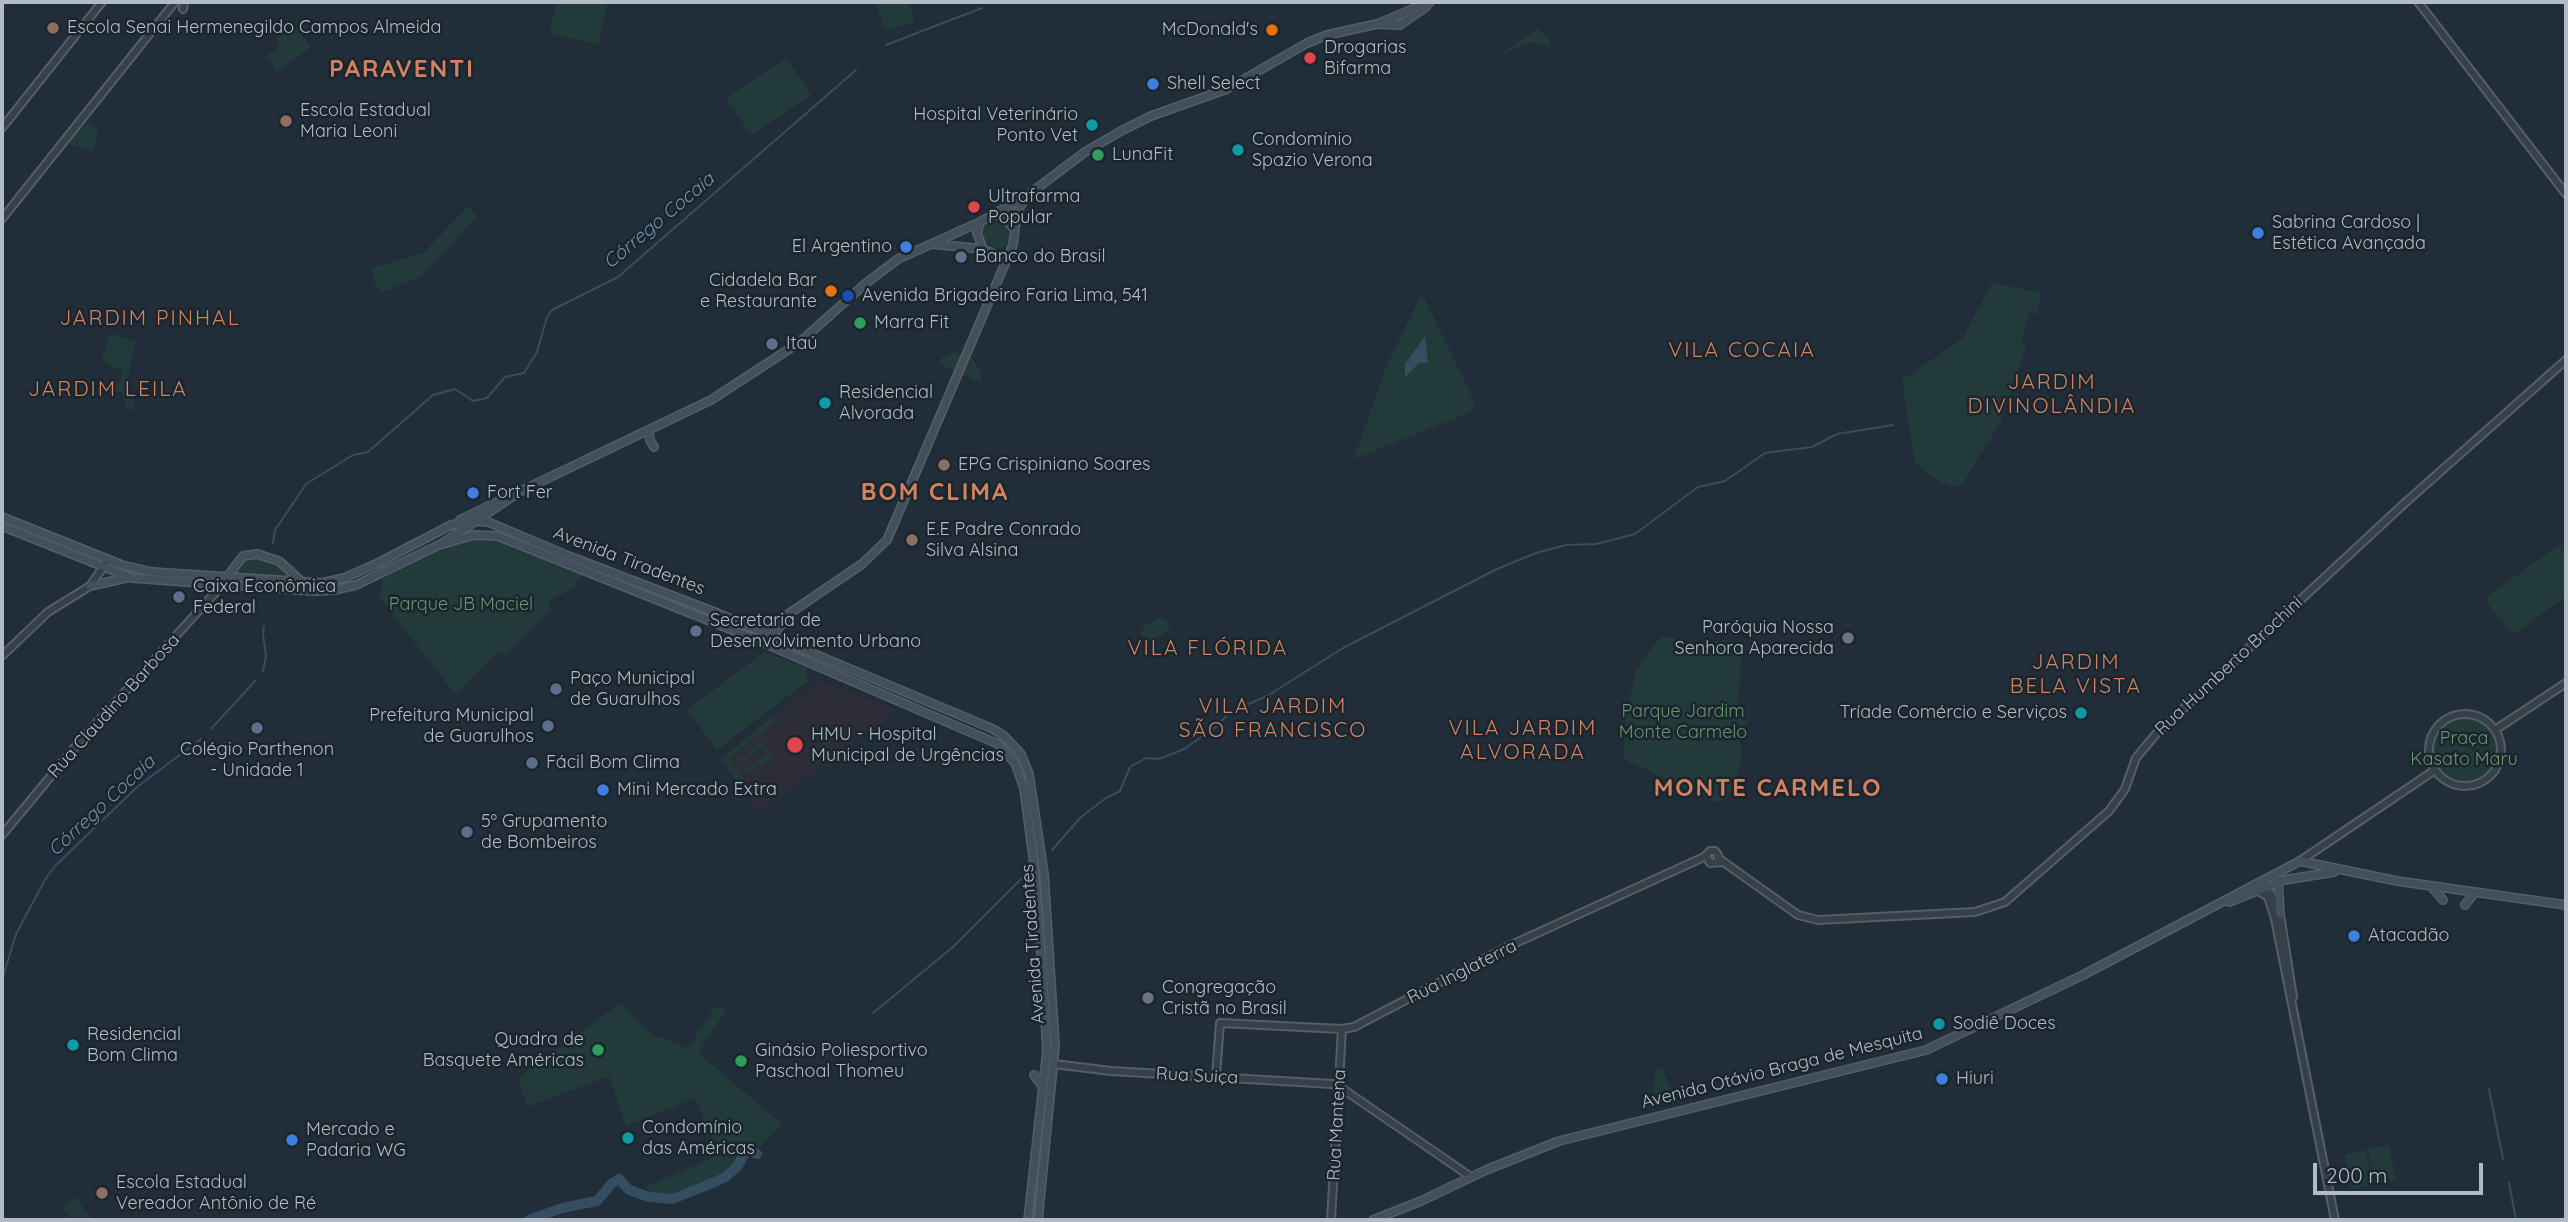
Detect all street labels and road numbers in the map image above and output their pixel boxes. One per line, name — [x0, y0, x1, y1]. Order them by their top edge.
street label: Avenida Tiradentes — [550, 522, 708, 600]
street label: Rua Humberto Brochini — [2151, 592, 2307, 740]
street label: Rua Claudino Barbosa — [44, 629, 184, 783]
street label: Avenida Tiradentes — [1017, 863, 1049, 1025]
street label: Rua Inglaterra — [1404, 935, 1520, 1009]
street label: Avenida Otávio Braga de Mesquita — [1639, 1023, 1925, 1113]
street label: Rua Suiça — [1155, 1063, 1239, 1089]
street label: Rua Mantena — [1323, 1069, 1351, 1181]

